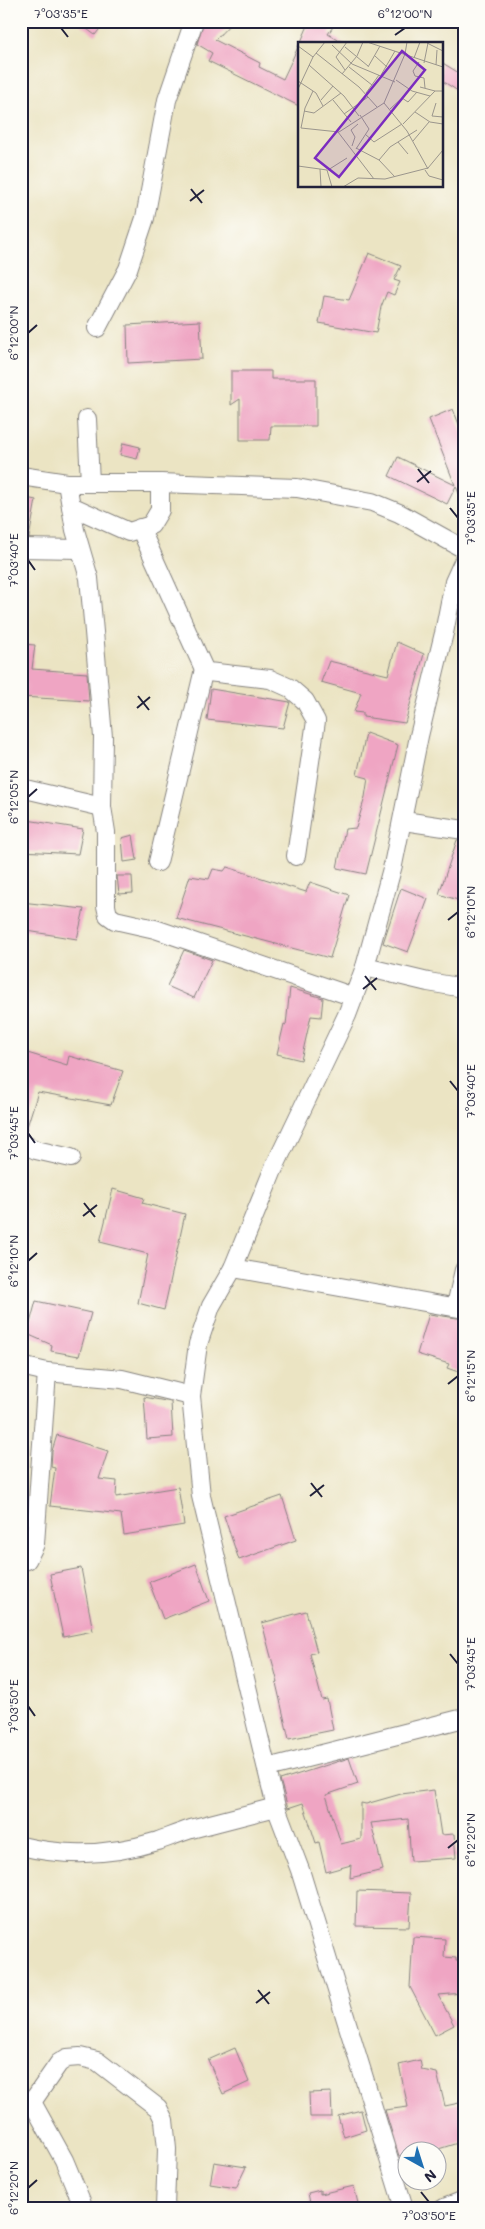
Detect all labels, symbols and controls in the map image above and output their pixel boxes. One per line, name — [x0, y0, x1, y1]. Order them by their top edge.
text: 7°03'35"E — [34, 5, 88, 21]
text: 6°12'00"N — [378, 5, 432, 21]
inset map — [298, 42, 442, 188]
text: 6°12'00"N — [5, 306, 21, 360]
text: 7°03'35"E — [462, 491, 478, 545]
text: 7°03'40"E — [5, 533, 21, 587]
text: 6°12'05"N — [5, 770, 21, 824]
text: 6°12'10"N — [462, 886, 478, 938]
text: 7°03'40"E — [462, 1064, 478, 1118]
text: 7°03'45"E — [5, 1106, 21, 1160]
text: 6°12'10"N — [5, 1235, 21, 1287]
text: 6°12'15"N — [462, 1350, 478, 1402]
text: 7°03'45"E — [462, 1637, 478, 1691]
text: 7°03'50"E — [5, 1679, 21, 1733]
text: 6°12'20"N — [462, 1813, 478, 1867]
north arrow — [398, 2142, 448, 2192]
text: 6°12'20"N — [5, 2161, 21, 2215]
text: N — [420, 2166, 441, 2187]
text: 7°03'50"E — [402, 2207, 456, 2223]

